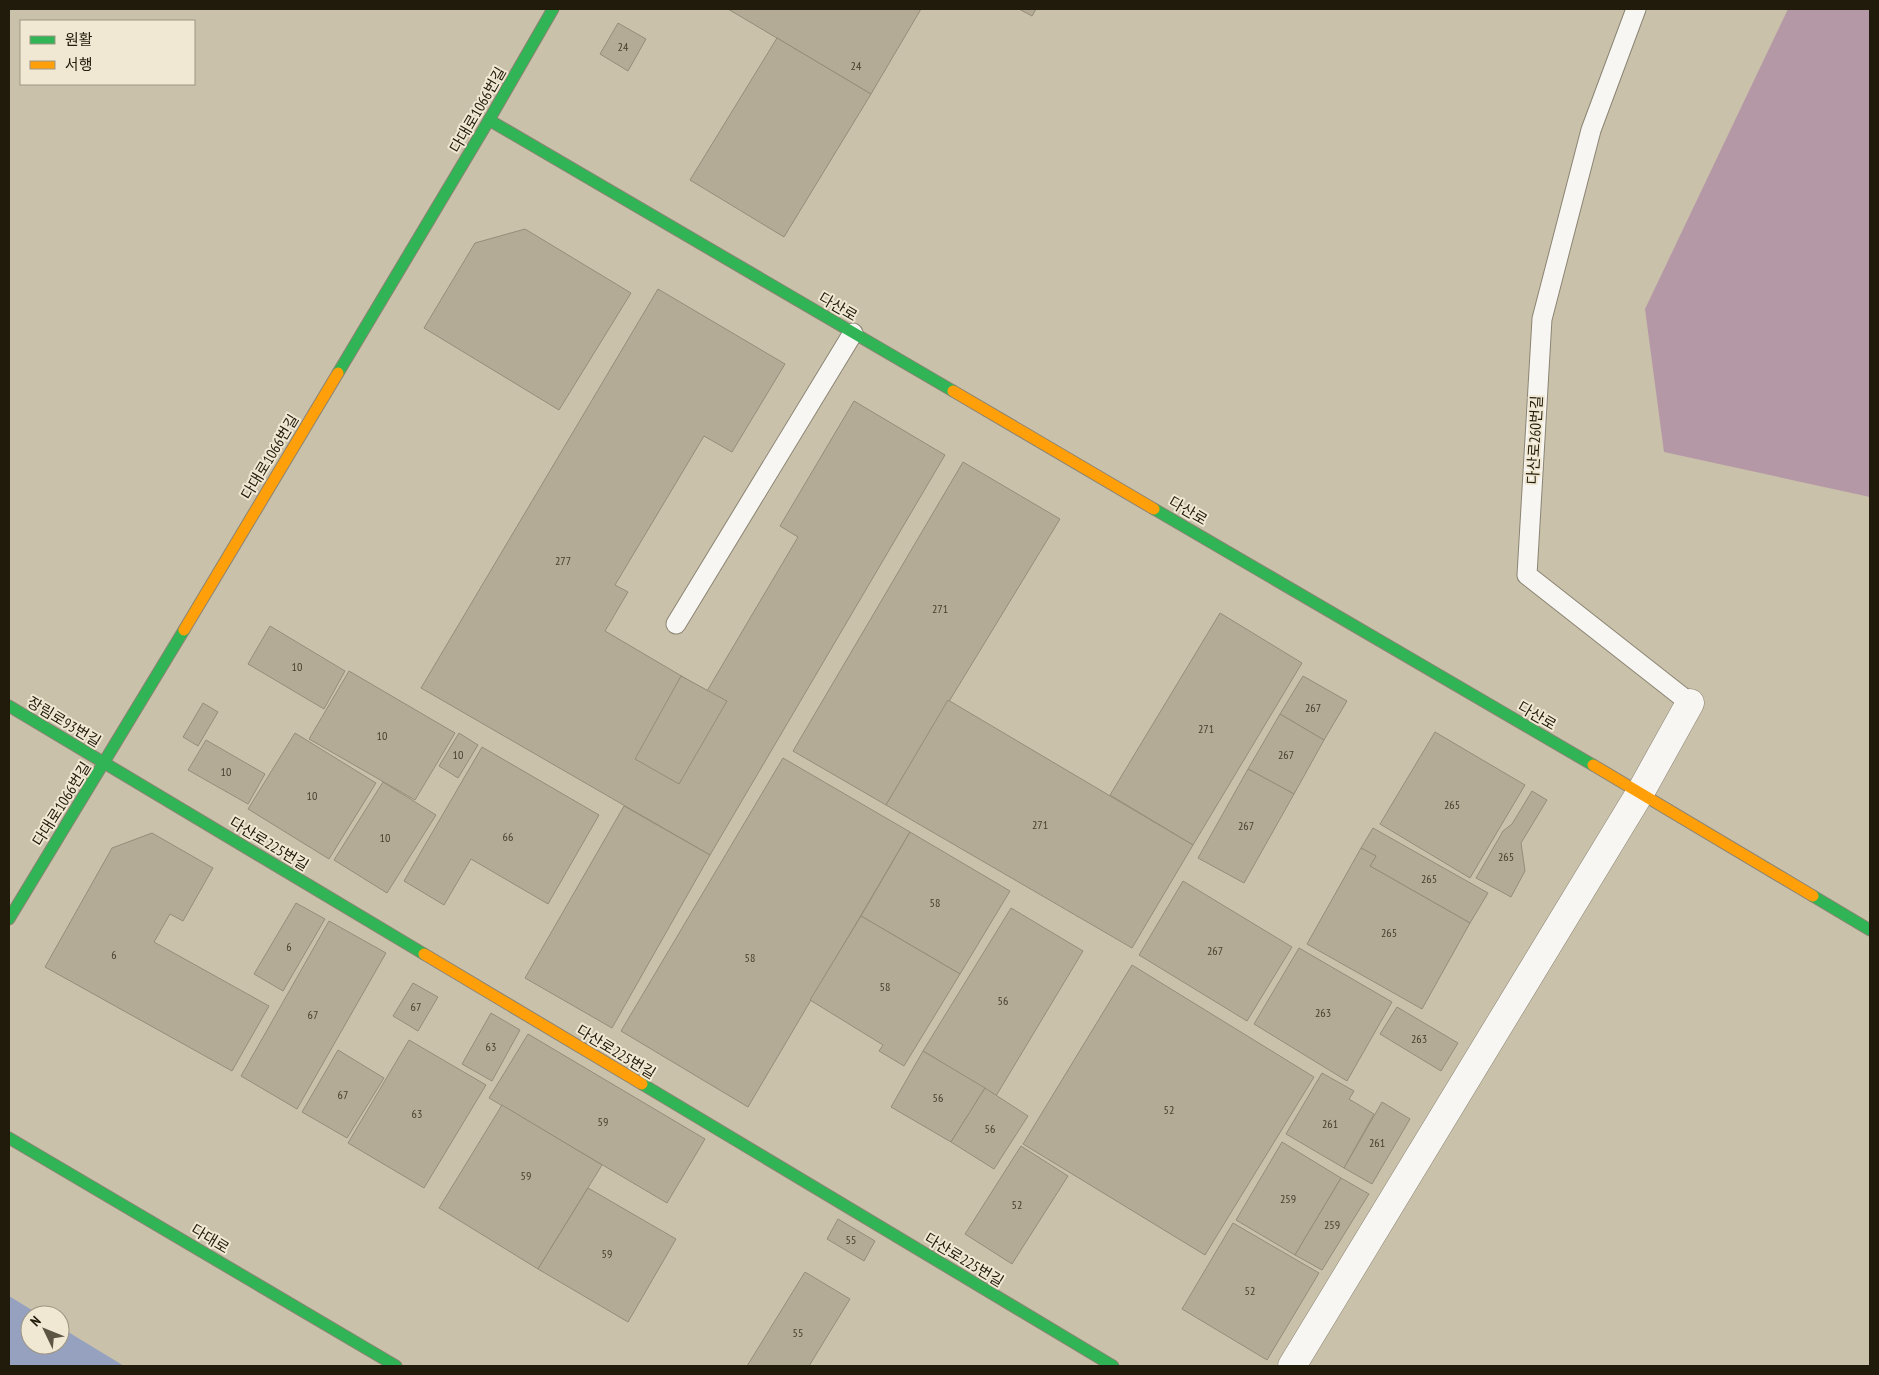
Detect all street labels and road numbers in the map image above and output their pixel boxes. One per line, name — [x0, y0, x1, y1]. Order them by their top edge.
street label: 다대로1066번길 — [445, 63, 510, 156]
street label: 다산로 — [816, 288, 861, 325]
street label: 다산로260번길 — [1523, 395, 1546, 485]
street label: 다대로1066번길 — [237, 411, 302, 503]
street label: 다산로 — [1166, 492, 1211, 529]
street label: 장림로93번길 — [24, 692, 105, 751]
street label: 다산로 — [1515, 697, 1560, 734]
street label: 다대로1066번길 — [28, 758, 95, 849]
street label: 다산로225번길 — [226, 812, 312, 875]
street label: 다산로225번길 — [573, 1020, 659, 1083]
street label: 다대로 — [188, 1220, 233, 1257]
street label: 다산로225번길 — [921, 1228, 1007, 1291]

